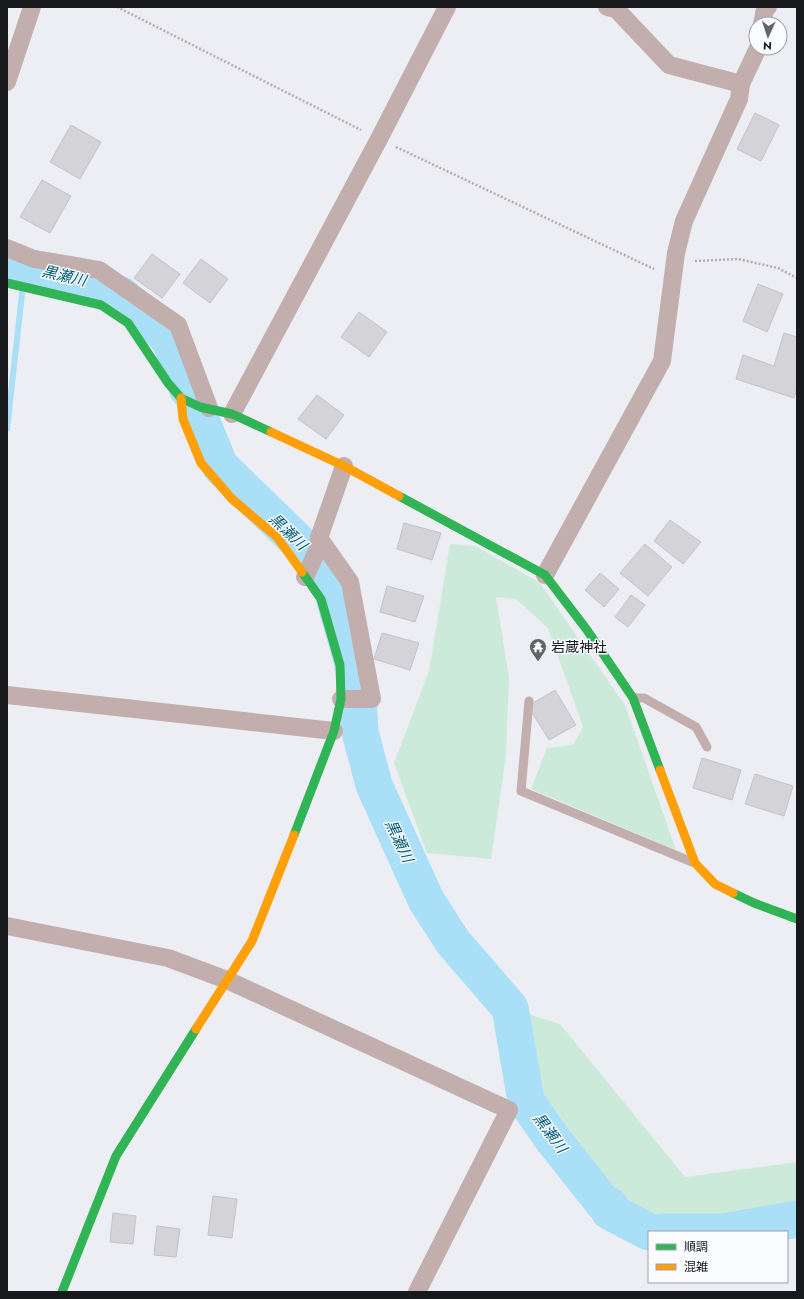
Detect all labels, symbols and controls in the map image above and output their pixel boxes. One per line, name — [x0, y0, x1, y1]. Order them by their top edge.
north arrow — [748, 16, 788, 56]
text: N — [763, 38, 772, 54]
water label: 黒瀬川 — [40, 260, 90, 292]
water label: 黒瀬川 — [264, 508, 313, 557]
temple icon: 岩蔵神社 — [528, 637, 548, 662]
place label: 岩蔵神社 — [551, 637, 607, 657]
water label: 黒瀬川 — [380, 816, 419, 868]
water label: 黒瀬川 — [528, 1108, 574, 1159]
legend — [648, 1231, 788, 1283]
text: 順調 — [684, 1238, 708, 1256]
text: 混雑 — [684, 1258, 708, 1276]

